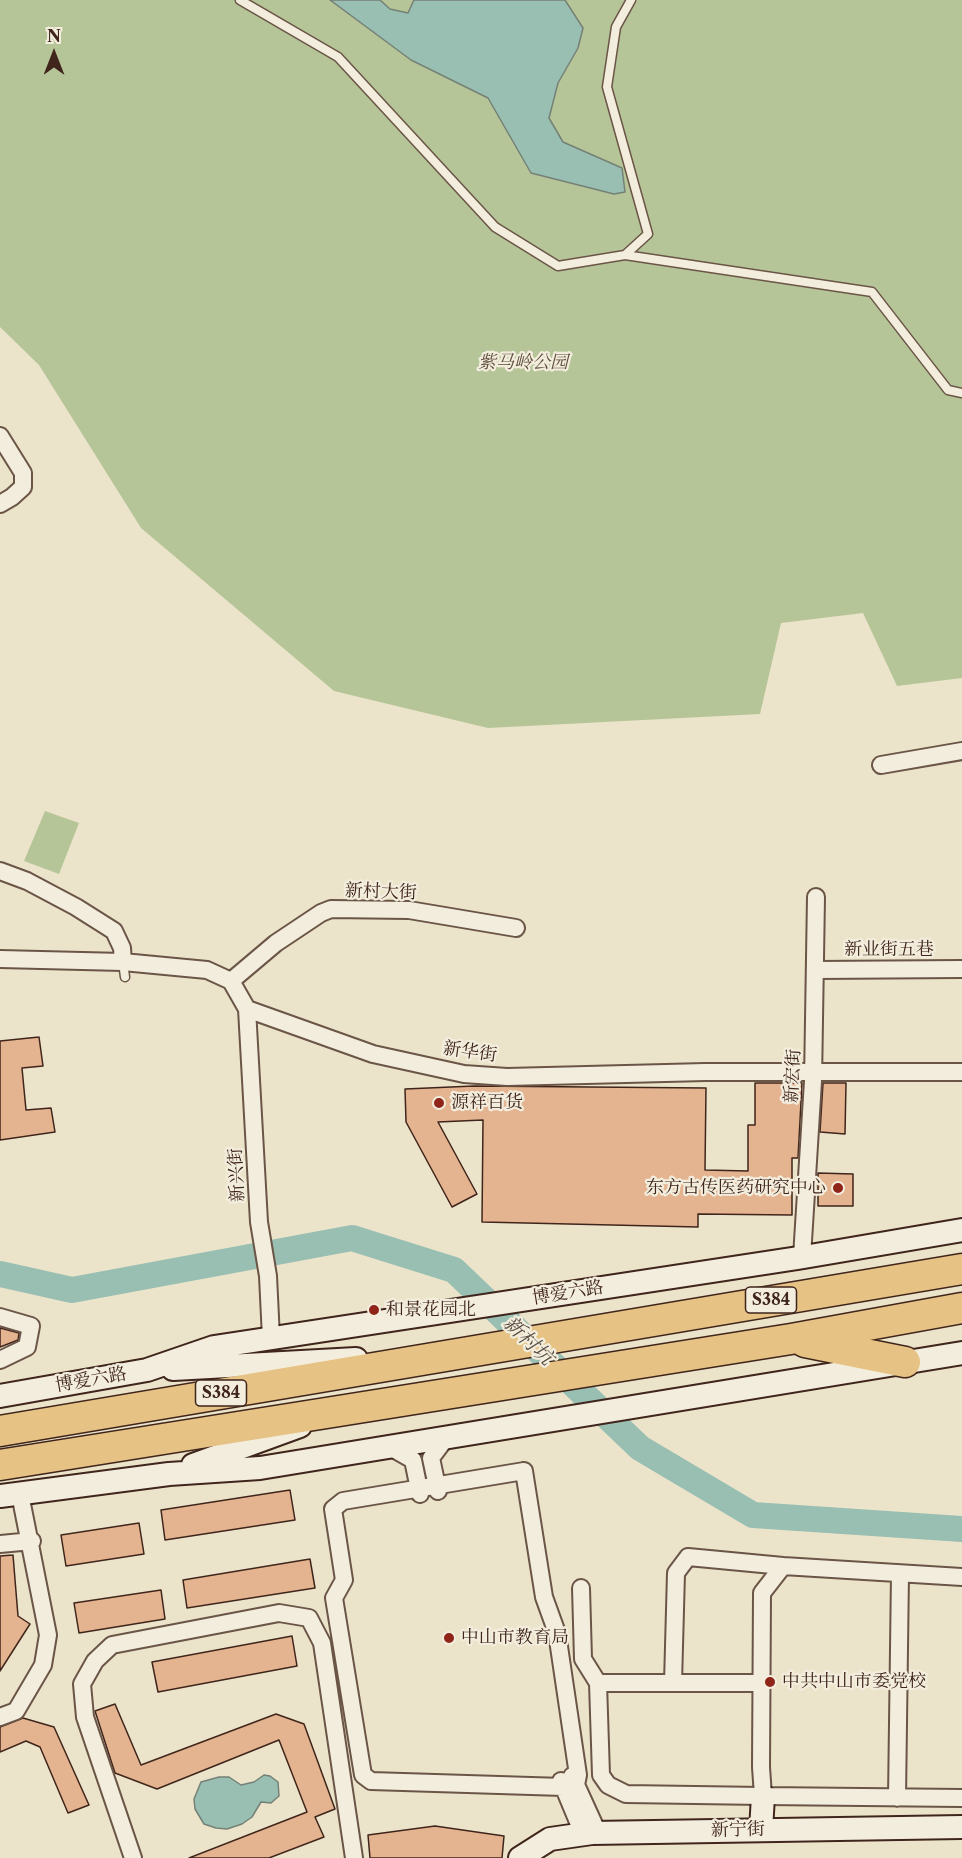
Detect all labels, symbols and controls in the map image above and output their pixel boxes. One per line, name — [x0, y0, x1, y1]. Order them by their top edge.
north arrow — [24, 24, 84, 84]
text: N — [47, 26, 61, 46]
park label: 紫马岭公园 — [478, 352, 568, 374]
street label: 新村大街 — [345, 880, 417, 904]
street label: 新业街五巷 — [844, 939, 934, 961]
street label: 新华街 — [442, 1038, 498, 1066]
street label: 新宏街 — [781, 1048, 805, 1104]
place label: 源祥百货 — [451, 1092, 523, 1114]
marker: 源祥百货 — [432, 1096, 446, 1110]
street label: 新兴街 — [225, 1147, 249, 1203]
place label: 东方古传医药研究中心 — [646, 1177, 826, 1199]
marker: 东方古传医药研究中心 — [831, 1181, 845, 1195]
street label: 博爱六路 — [531, 1277, 605, 1309]
road number: S384 — [746, 1287, 796, 1313]
place label: 和景花园北 — [386, 1299, 476, 1321]
marker: 和景花园北 — [367, 1303, 381, 1317]
water label: 新村坑 — [498, 1312, 558, 1370]
street label: 博爱六路 — [54, 1363, 128, 1397]
road number: S384 — [196, 1380, 246, 1406]
place label: 中山市教育局 — [461, 1627, 569, 1649]
marker: 中山市教育局 — [442, 1631, 456, 1645]
place label: 中共中山市委党校 — [782, 1671, 926, 1693]
marker: 中共中山市委党校 — [763, 1675, 777, 1689]
street label: 新宁街 — [711, 1819, 765, 1841]

